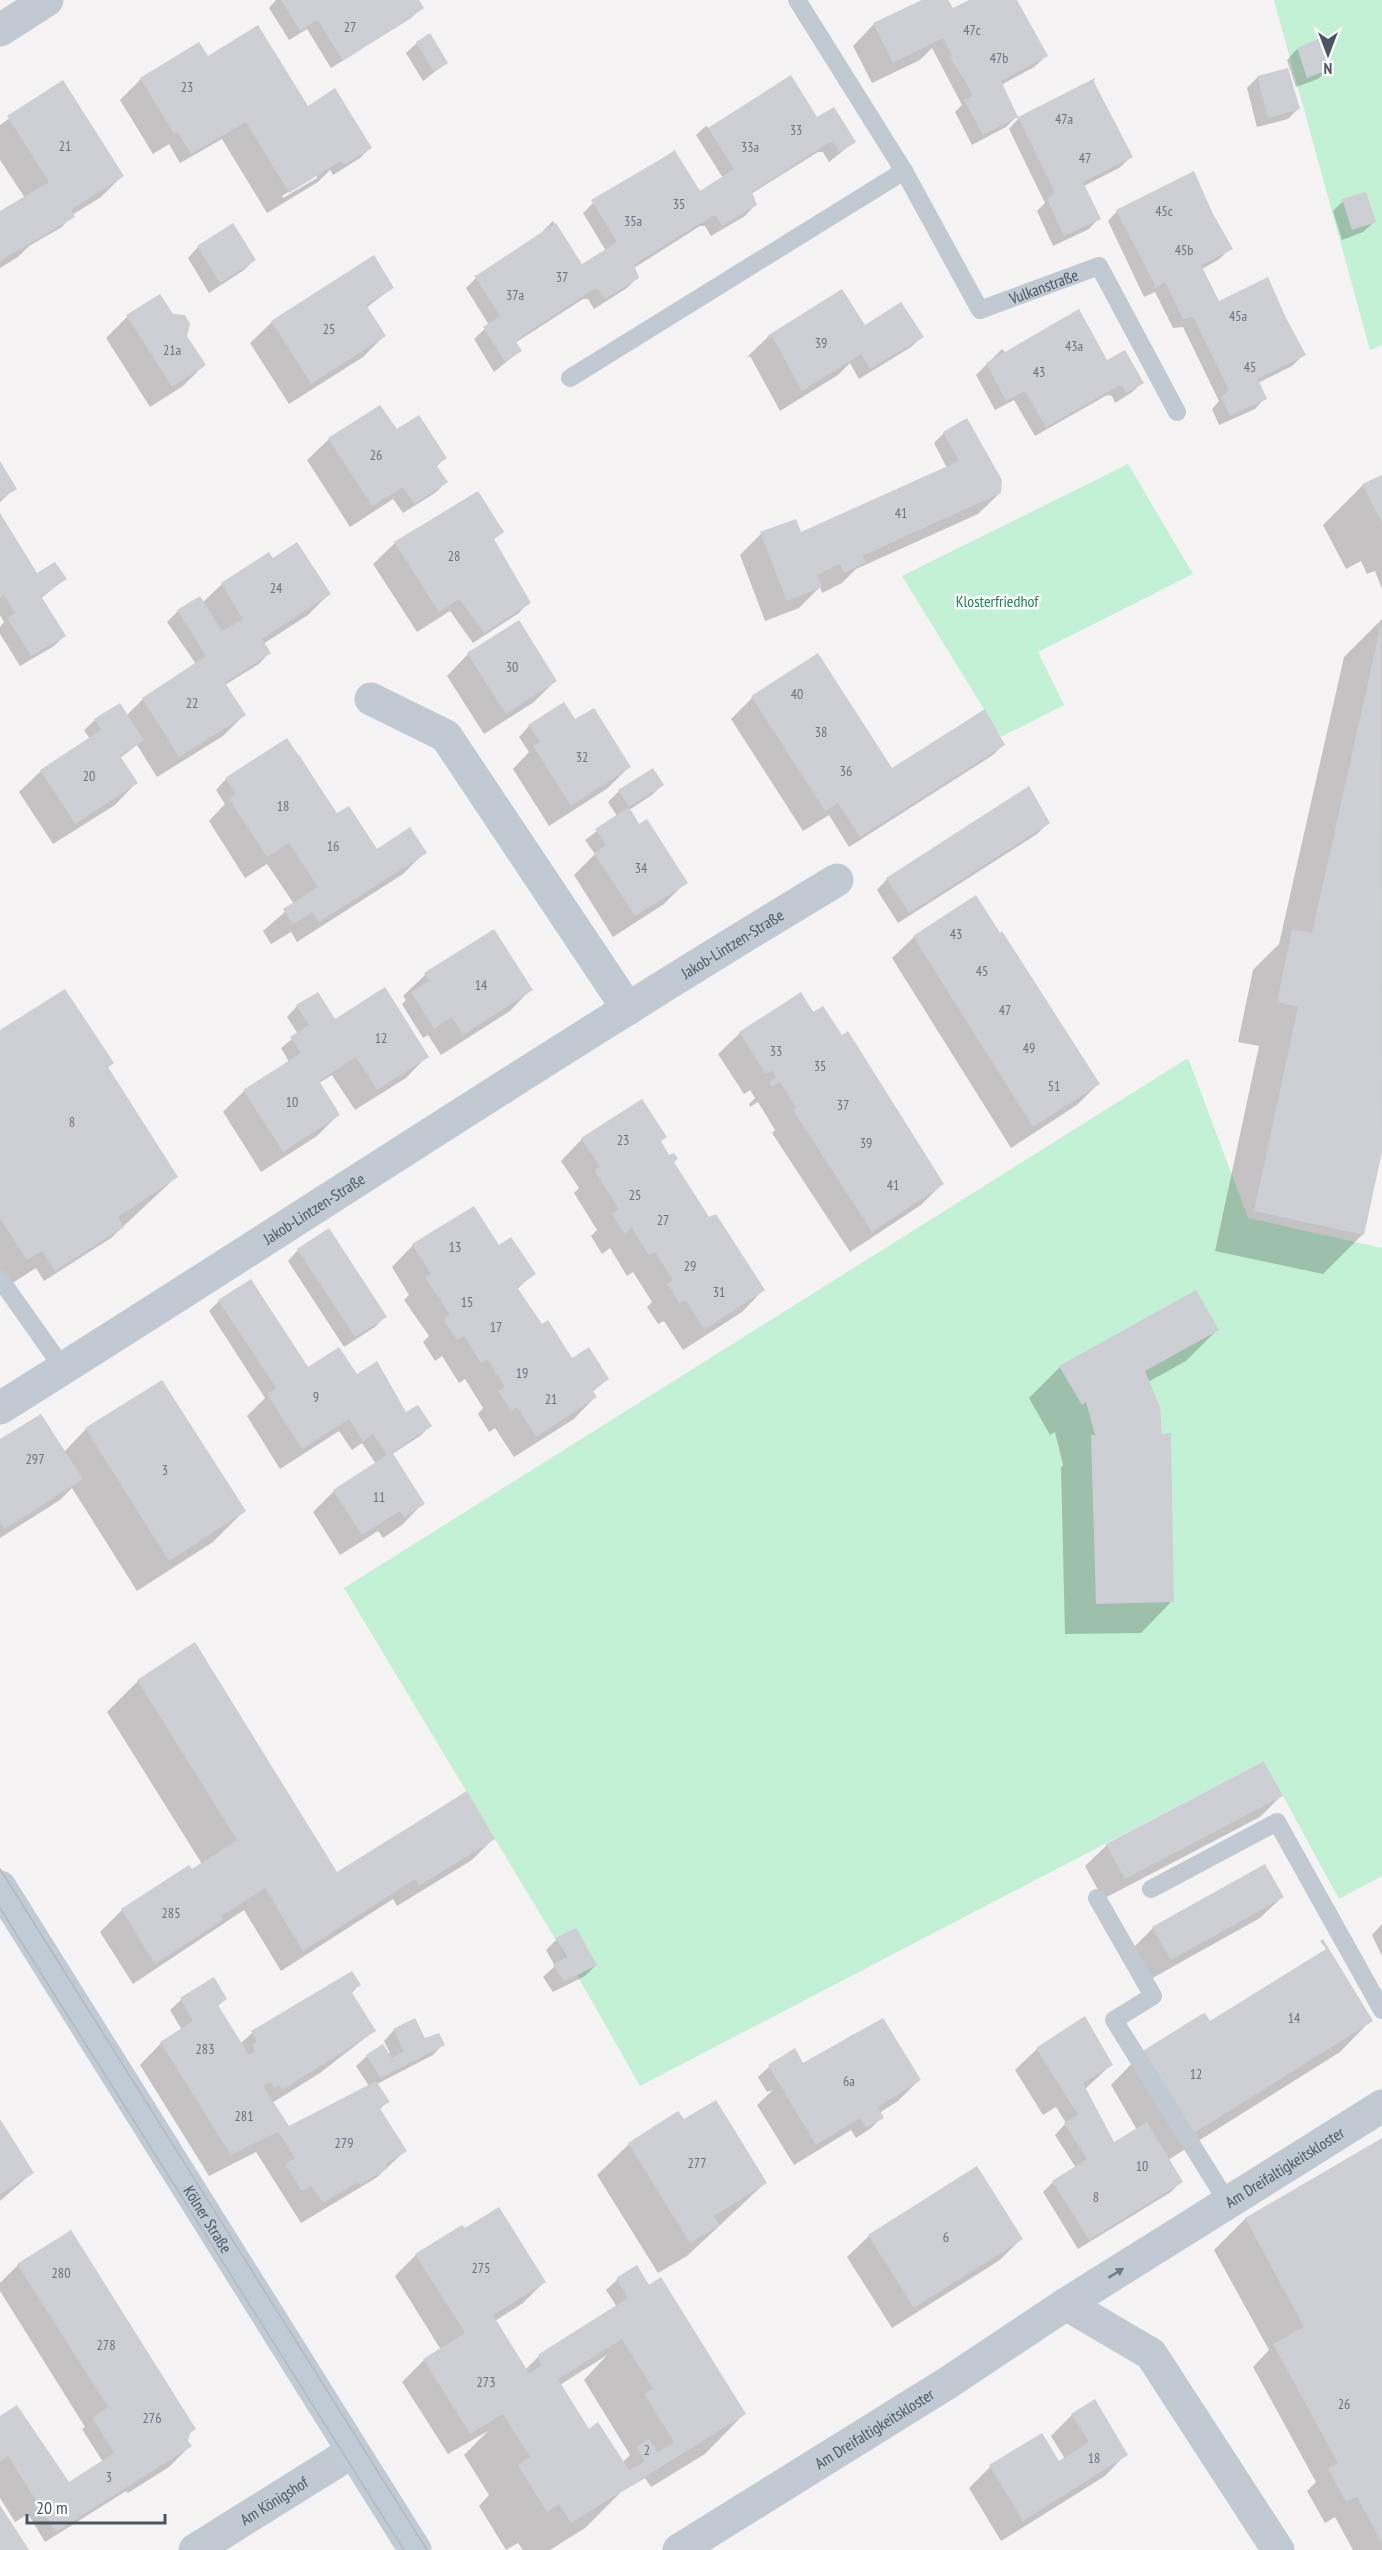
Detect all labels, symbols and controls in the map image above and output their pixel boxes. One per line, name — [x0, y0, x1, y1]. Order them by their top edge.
house number: 27 — [344, 18, 356, 36]
house number: 47c — [963, 21, 981, 39]
north arrow — [1298, 24, 1358, 84]
house number: 47b — [990, 49, 1008, 67]
text: N — [1324, 59, 1332, 79]
house number: 23 — [181, 78, 193, 96]
house number: 47a — [1055, 110, 1073, 128]
house number: 33 — [790, 121, 802, 139]
house number: 21 — [59, 137, 71, 155]
house number: 33a — [741, 138, 759, 156]
house number: 47 — [1079, 149, 1091, 167]
house number: 35 — [673, 195, 685, 213]
house number: 45c — [1155, 202, 1173, 220]
house number: 35a — [624, 212, 642, 230]
house number: 45b — [1175, 241, 1193, 259]
street label: Vulkanstraße — [1005, 265, 1081, 309]
house number: 37 — [556, 268, 568, 286]
house number: 37a — [506, 286, 524, 304]
house number: 45a — [1229, 307, 1247, 325]
house number: 25 — [323, 320, 335, 338]
house number: 39 — [815, 334, 827, 352]
house number: 43a — [1065, 337, 1083, 355]
house number: 21a — [163, 341, 181, 359]
house number: 45 — [1244, 358, 1256, 376]
house number: 43 — [1033, 363, 1045, 381]
house number: 26 — [370, 446, 382, 464]
house number: 41 — [895, 504, 907, 522]
house number: 28 — [448, 547, 460, 565]
house number: 24 — [270, 579, 283, 597]
park label: Klosterfriedhof — [956, 591, 1039, 611]
house number: 30 — [506, 658, 518, 676]
house number: 40 — [791, 685, 803, 703]
house number: 22 — [186, 694, 198, 712]
house number: 38 — [815, 723, 827, 741]
house number: 32 — [576, 748, 588, 766]
house number: 36 — [840, 762, 852, 780]
house number: 20 — [83, 767, 95, 785]
house number: 18 — [277, 797, 289, 815]
house number: 16 — [327, 837, 339, 855]
house number: 34 — [635, 859, 648, 877]
street label: Jakob-Lintzen-Straße — [676, 905, 787, 983]
house number: 43 — [950, 925, 962, 943]
house number: 45 — [976, 962, 988, 980]
house number: 14 — [475, 976, 488, 994]
house number: 47 — [999, 1001, 1011, 1019]
house number: 12 — [375, 1029, 387, 1047]
house number: 49 — [1023, 1039, 1035, 1057]
house number: 33 — [770, 1042, 782, 1060]
house number: 35 — [814, 1057, 826, 1075]
house number: 51 — [1048, 1077, 1060, 1095]
house number: 10 — [286, 1093, 298, 1111]
house number: 37 — [837, 1096, 849, 1114]
house number: 8 — [69, 1113, 75, 1131]
house number: 23 — [617, 1131, 629, 1149]
house number: 39 — [860, 1134, 872, 1152]
street label: Jakob-Lintzen-Straße — [259, 1168, 368, 1249]
house number: 41 — [887, 1176, 899, 1194]
house number: 25 — [629, 1186, 641, 1204]
house number: 27 — [657, 1211, 669, 1229]
house number: 13 — [449, 1238, 461, 1256]
house number: 29 — [684, 1257, 696, 1275]
house number: 31 — [713, 1283, 725, 1301]
house number: 15 — [461, 1293, 473, 1311]
house number: 17 — [490, 1318, 502, 1336]
house number: 19 — [516, 1364, 528, 1382]
house number: 9 — [313, 1388, 319, 1406]
house number: 21 — [545, 1390, 557, 1408]
house number: 297 — [26, 1450, 44, 1468]
house number: 3 — [162, 1461, 168, 1479]
house number: 11 — [373, 1488, 385, 1506]
house number: 285 — [162, 1904, 180, 1922]
house number: 14 — [1288, 2009, 1301, 2027]
house number: 283 — [196, 2040, 214, 2058]
house number: 12 — [1190, 2065, 1202, 2083]
house number: 6a — [843, 2072, 855, 2090]
house number: 281 — [235, 2107, 253, 2125]
street label: Am Dreifaltigkeitskloster — [1221, 2122, 1348, 2212]
house number: 279 — [335, 2134, 353, 2152]
house number: 277 — [688, 2154, 706, 2172]
house number: 10 — [1136, 2157, 1148, 2175]
street label: Kölner Straße — [179, 2182, 237, 2257]
house number: 8 — [1093, 2188, 1099, 2206]
house number: 6 — [943, 2228, 949, 2246]
house number: 275 — [472, 2259, 490, 2277]
house number: 280 — [52, 2264, 70, 2282]
one-way arrow — [1108, 2268, 1124, 2279]
house number: 278 — [97, 2336, 115, 2354]
house number: 273 — [477, 2373, 495, 2391]
street label: Am Dreifaltigkeitskloster — [811, 2384, 938, 2473]
house number: 26 — [1338, 2395, 1350, 2413]
house number: 276 — [143, 2409, 161, 2427]
house number: 2 — [644, 2441, 650, 2459]
house number: 18 — [1088, 2449, 1100, 2467]
house number: 3 — [106, 2468, 112, 2486]
street label: Am Königshof — [236, 2472, 312, 2529]
scale bar — [27, 2487, 165, 2525]
text: 20 m — [36, 2496, 68, 2519]

